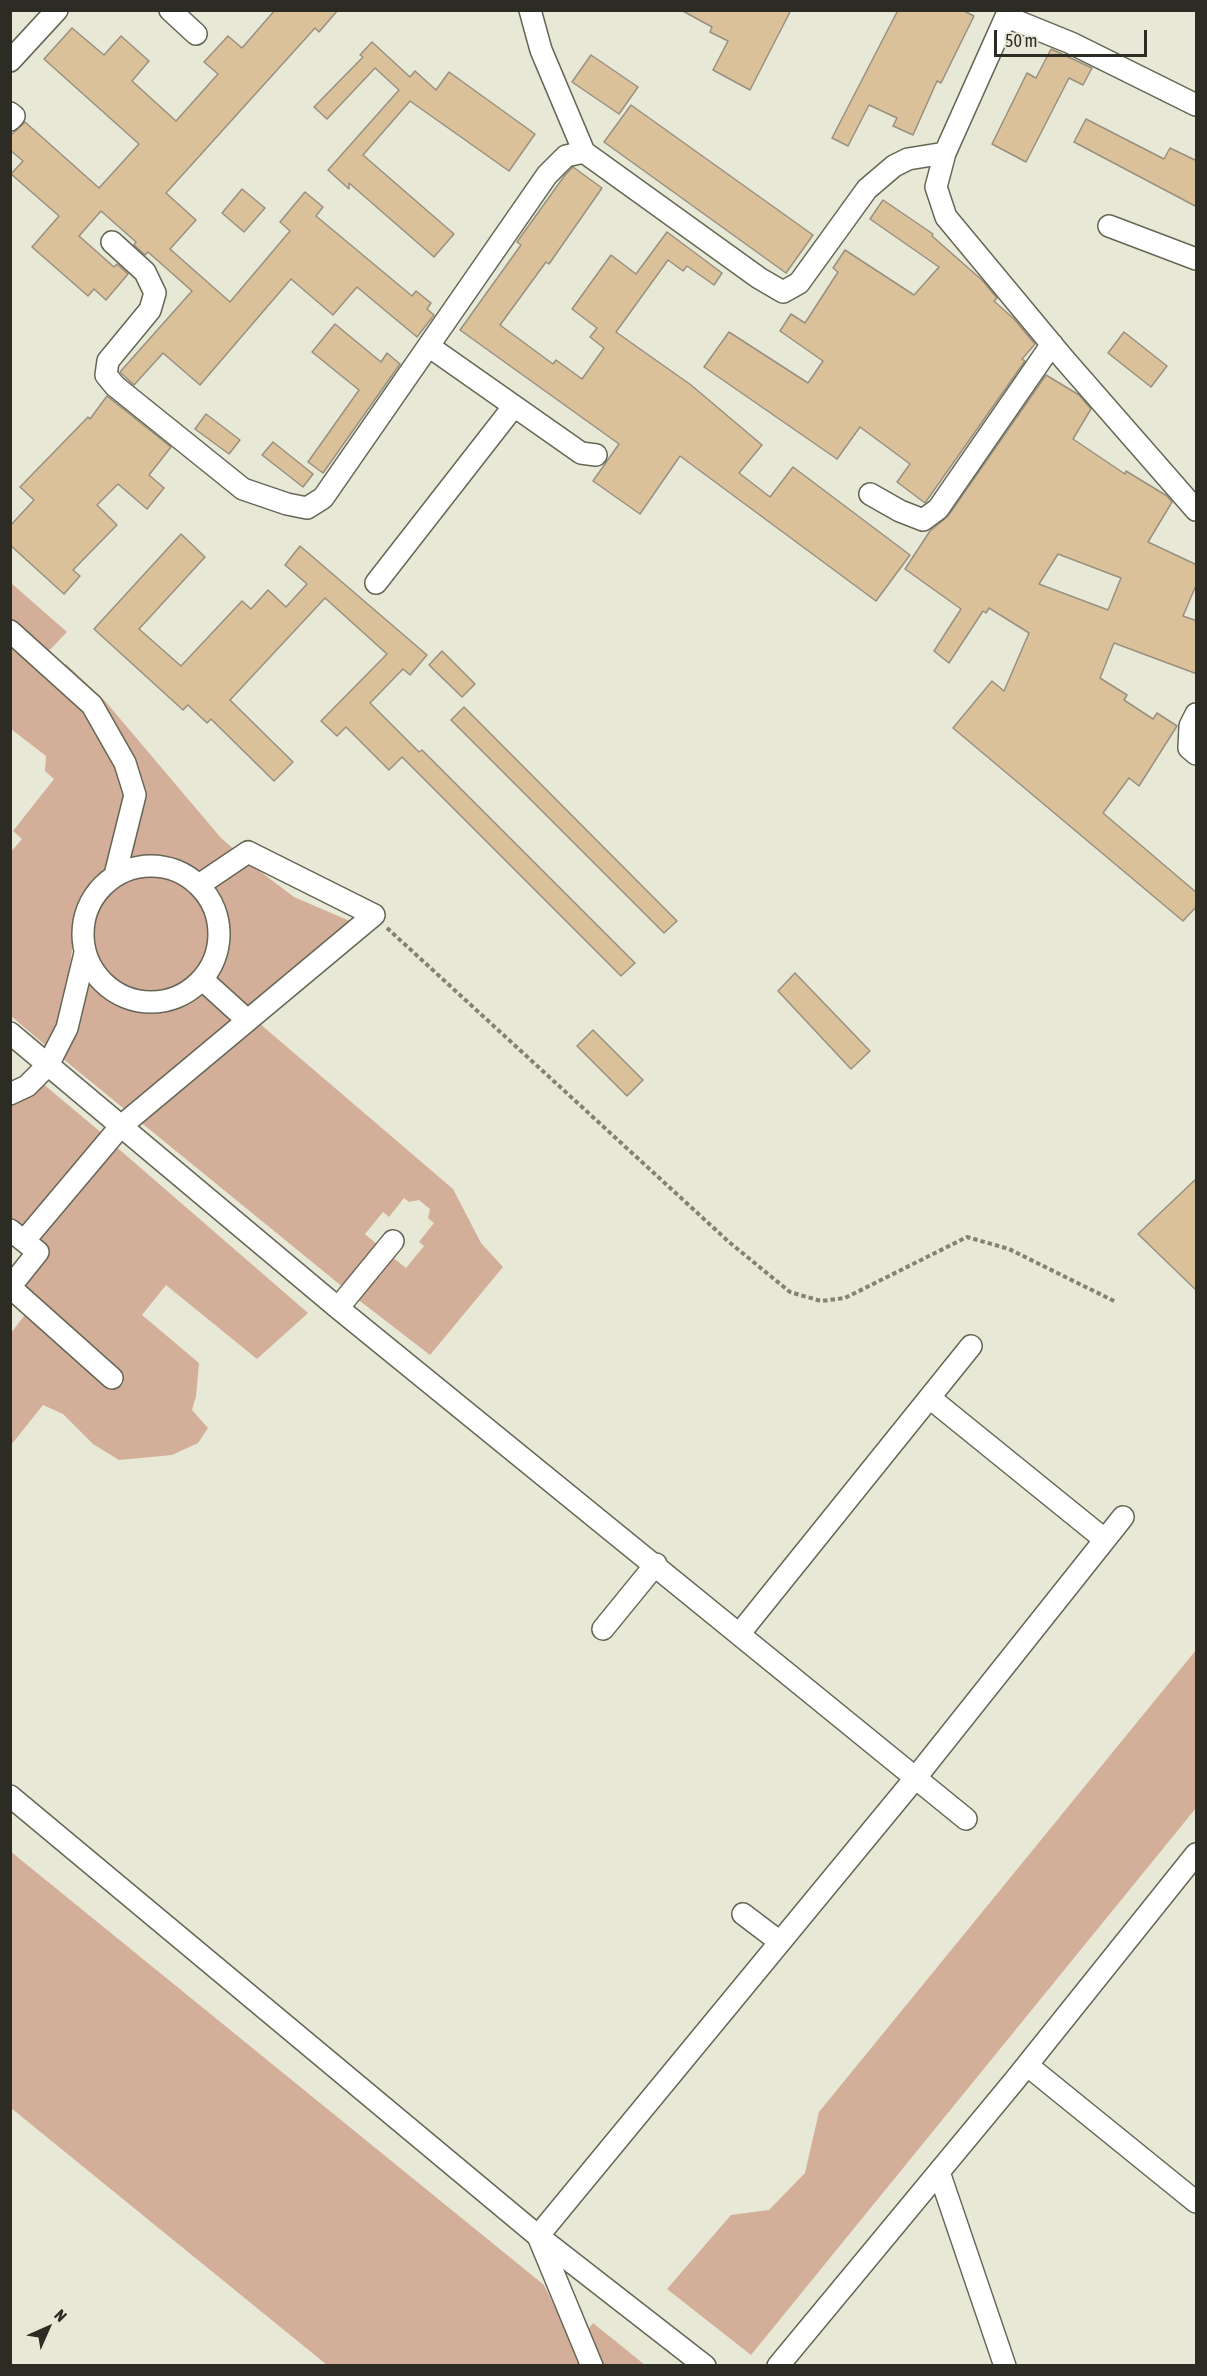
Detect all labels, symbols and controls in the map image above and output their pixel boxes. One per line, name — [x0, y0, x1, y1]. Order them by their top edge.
scale bar — [997, 18, 1150, 56]
text: 50 m — [1005, 30, 1037, 51]
north arrow — [18, 2298, 78, 2358]
text: N — [51, 2306, 70, 2325]

